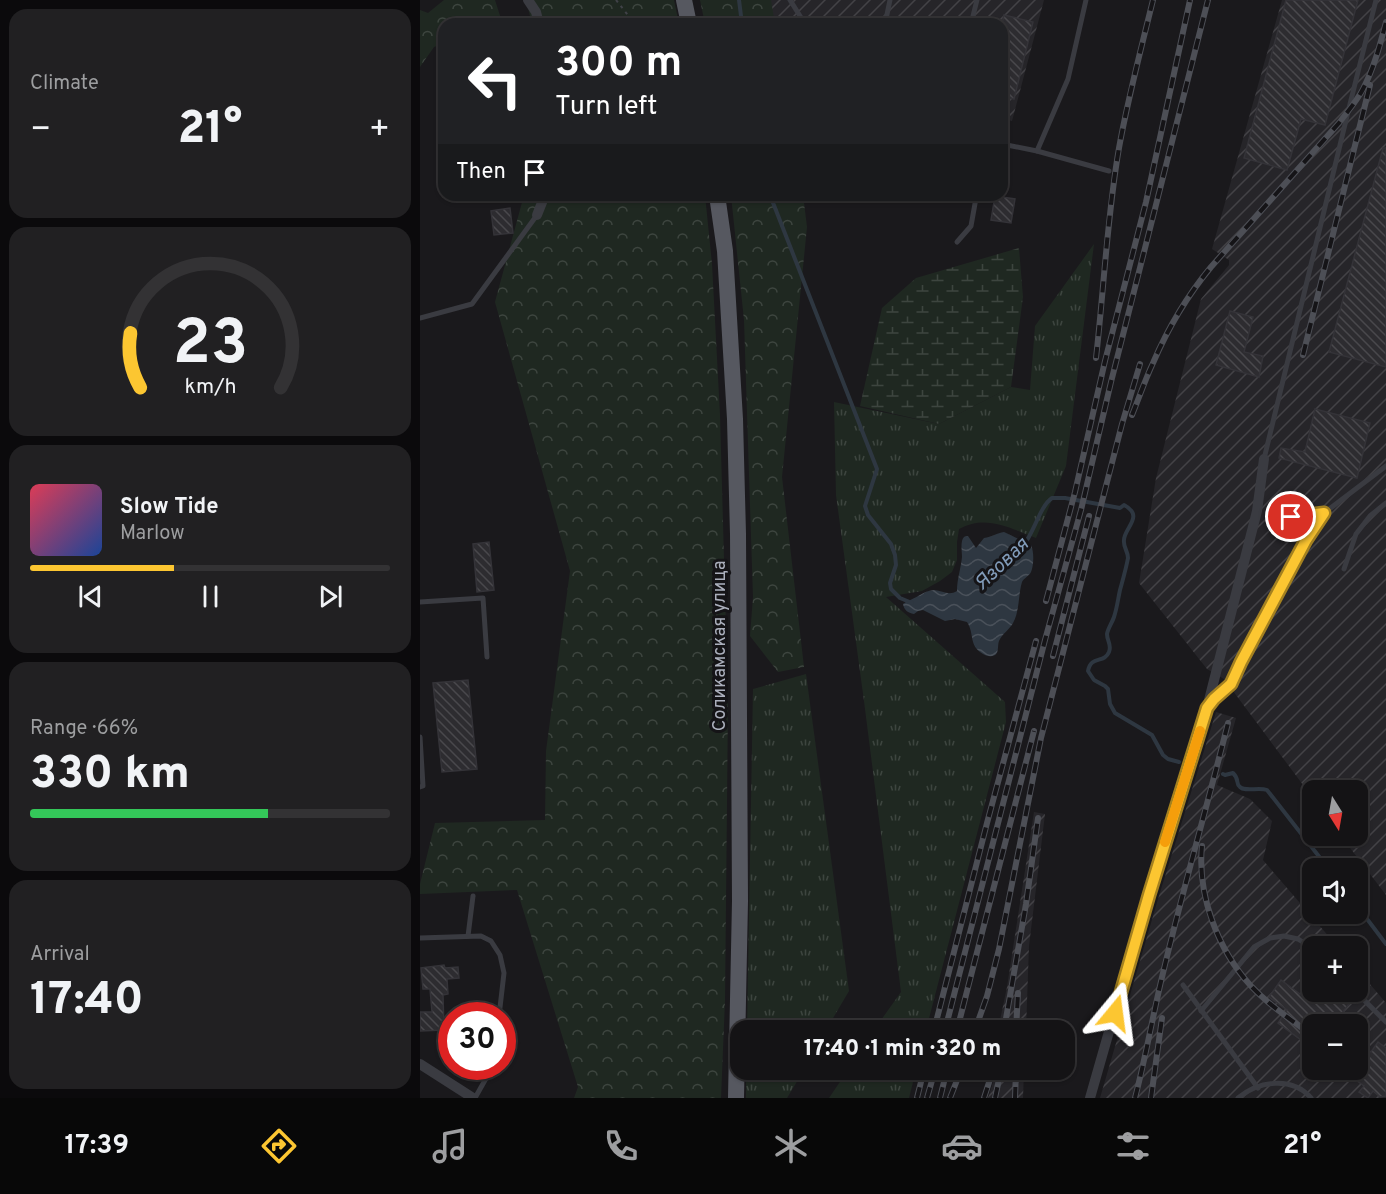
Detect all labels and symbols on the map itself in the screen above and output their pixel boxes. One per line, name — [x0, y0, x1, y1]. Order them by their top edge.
pin — [1265, 491, 1316, 542]
water label: Язовая — [970, 532, 1036, 597]
street label: Соликамская улица — [709, 561, 732, 731]
north arrow — [1302, 780, 1368, 846]
position arrow — [1083, 981, 1147, 1045]
speed limit sign: 30 — [438, 1002, 516, 1080]

